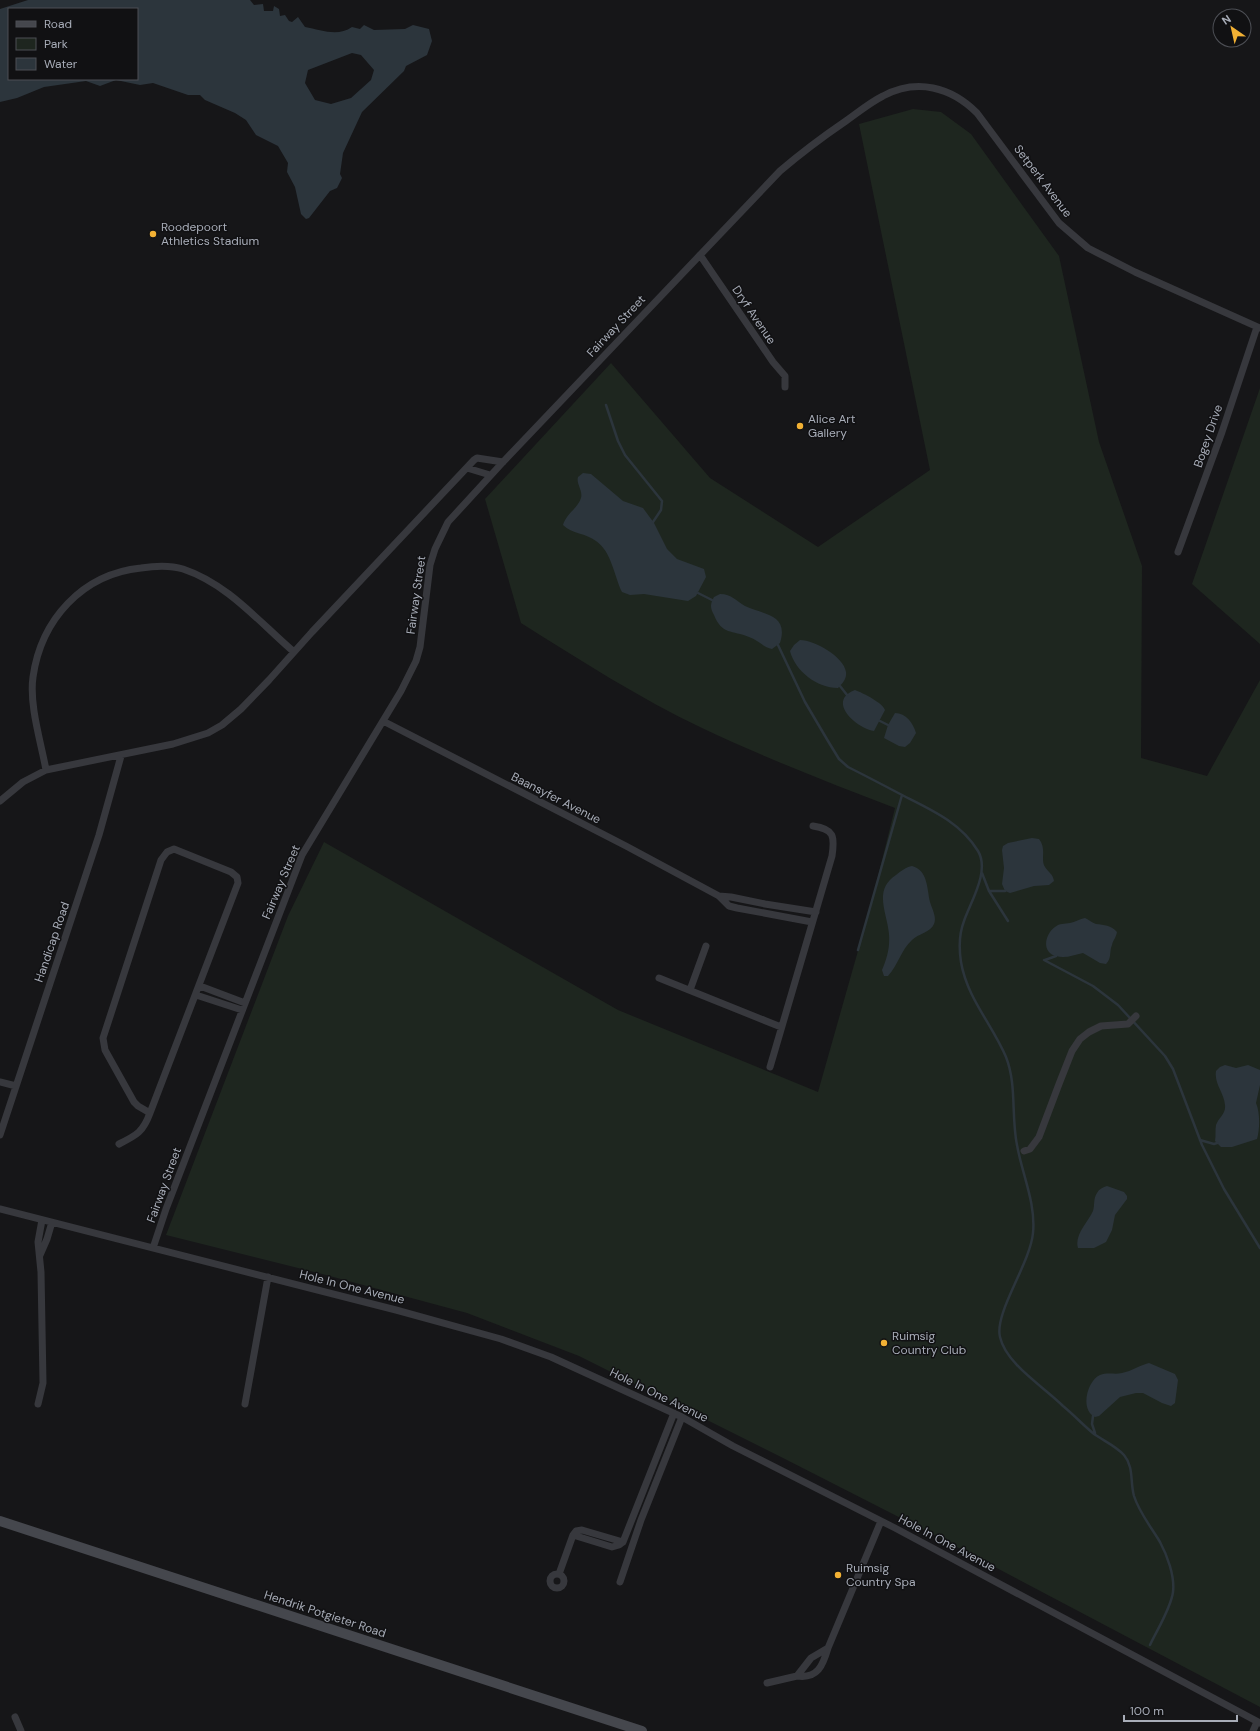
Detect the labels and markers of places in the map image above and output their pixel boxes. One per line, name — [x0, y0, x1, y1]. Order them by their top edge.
place label: Roodepoort Athletics Stadium — [161, 219, 259, 249]
marker: Roodepoort Athletics Stadium — [148, 229, 158, 239]
place label: Alice Art Gallery — [808, 411, 856, 441]
marker: Alice Art Gallery — [795, 421, 805, 431]
place label: Ruimsig Country Club — [892, 1328, 966, 1358]
marker: Ruimsig Country Club — [879, 1338, 889, 1348]
place label: Ruimsig Country Spa — [846, 1560, 916, 1590]
marker: Ruimsig Country Spa — [833, 1570, 843, 1580]

